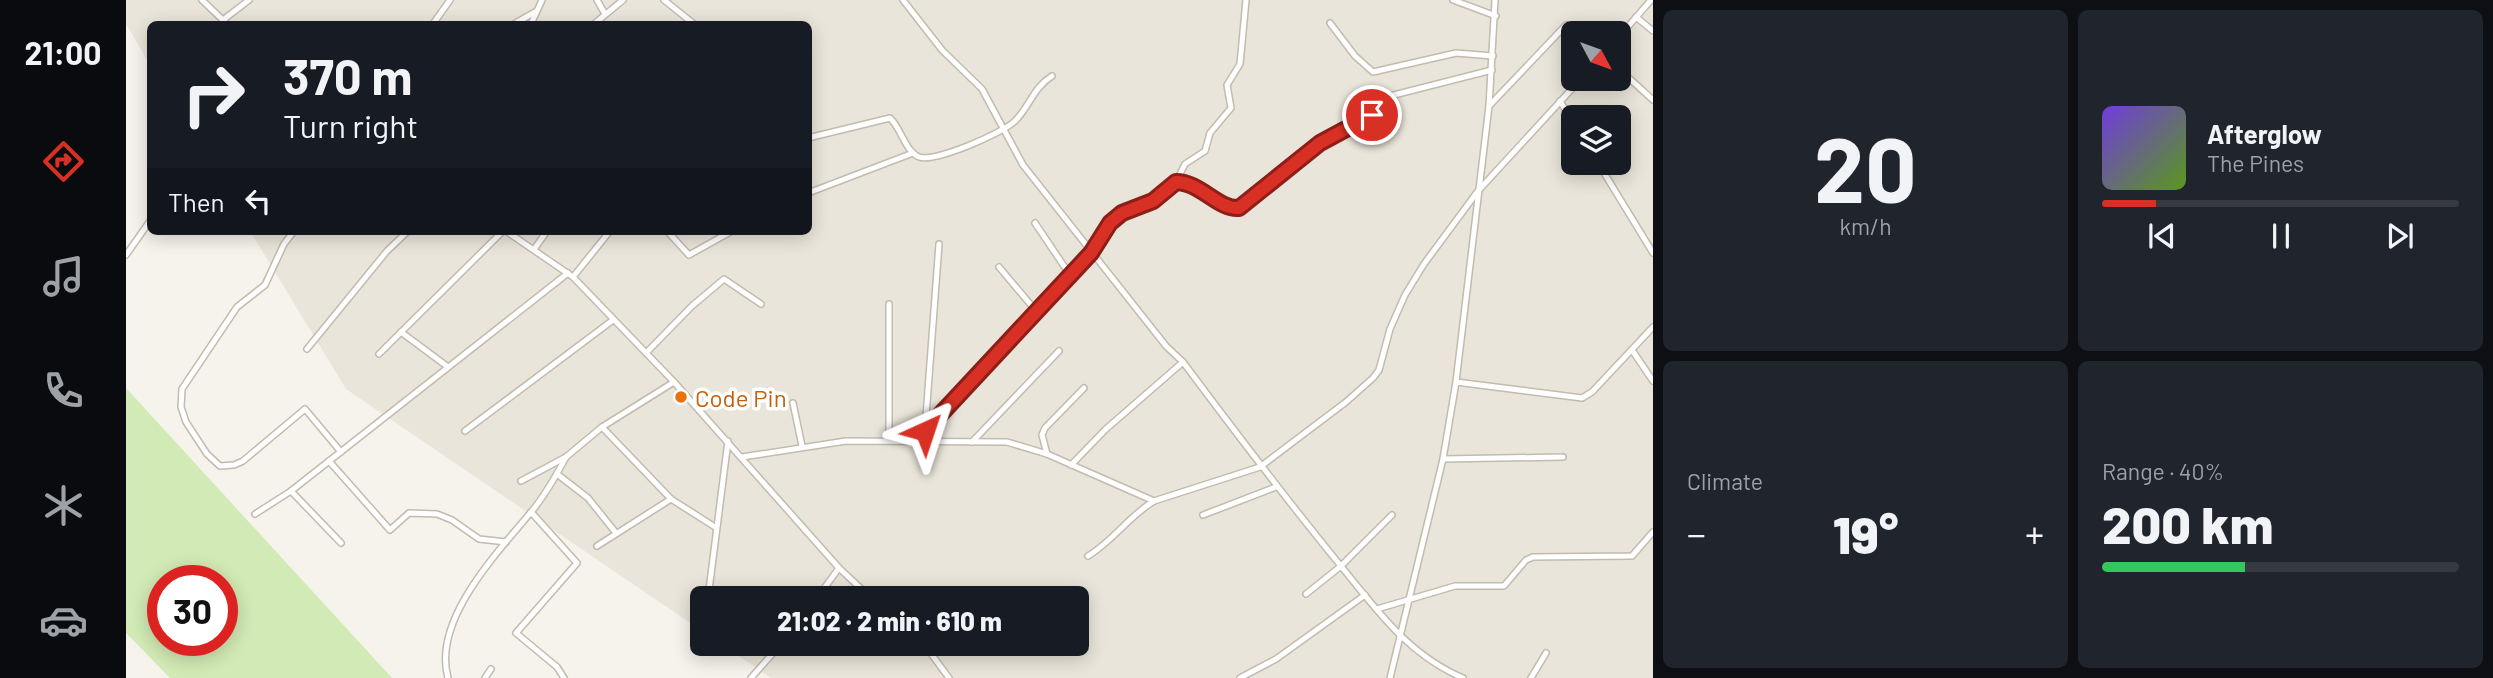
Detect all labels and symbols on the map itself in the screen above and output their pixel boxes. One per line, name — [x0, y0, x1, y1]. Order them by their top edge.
north arrow — [1561, 21, 1631, 91]
pin — [1342, 85, 1402, 145]
place label: Code Pin — [695, 383, 787, 412]
marker: Code Pin — [673, 389, 689, 405]
position arrow — [888, 394, 962, 468]
speed limit sign: 30 — [147, 565, 238, 656]

